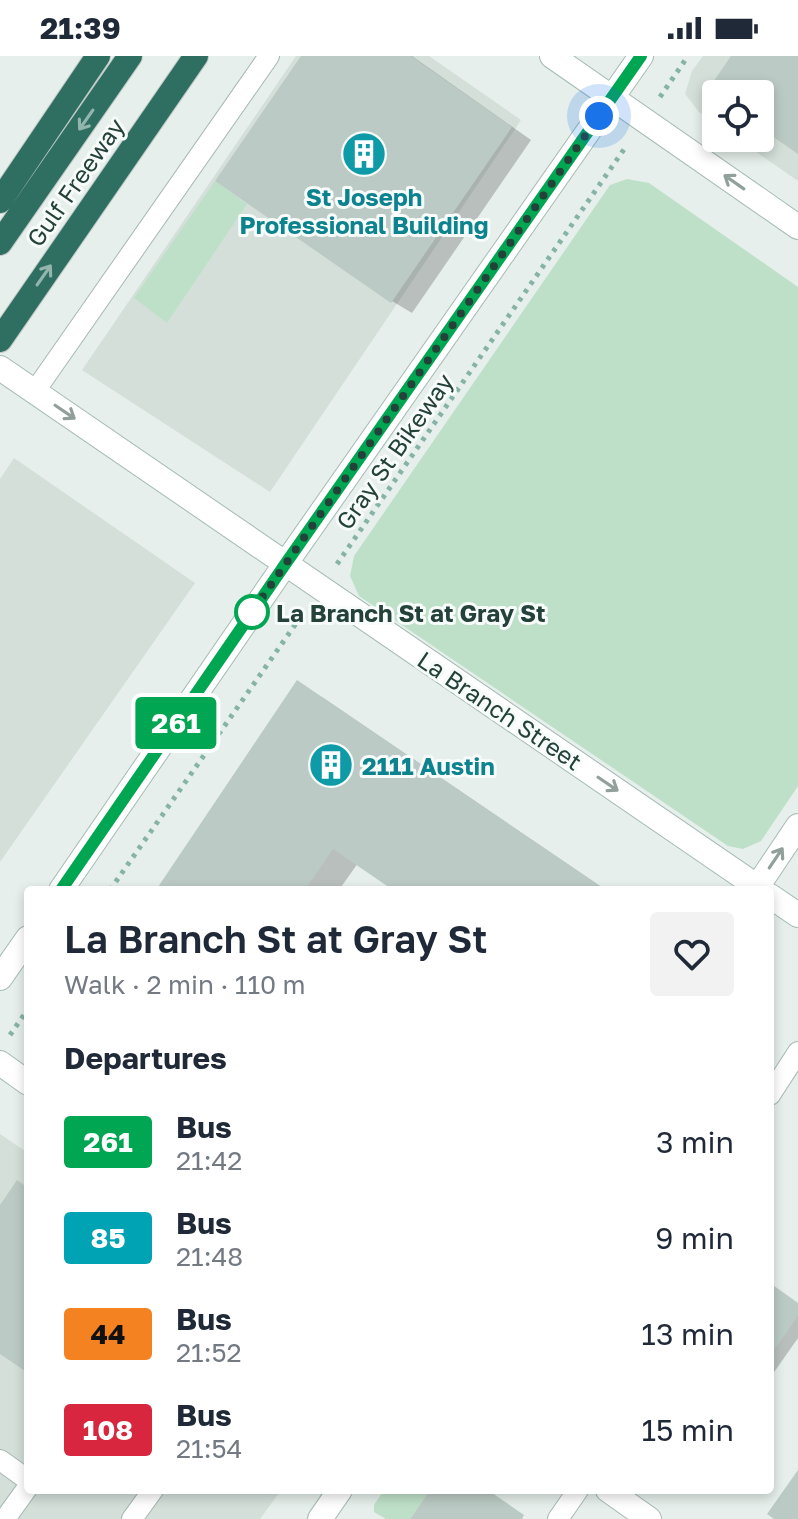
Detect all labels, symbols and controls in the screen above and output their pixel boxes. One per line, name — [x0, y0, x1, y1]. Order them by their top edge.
text: 21:39 — [40, 10, 121, 46]
map controls — [702, 80, 774, 152]
button: locate — [702, 80, 774, 152]
your location — [579, 96, 619, 136]
one-way arrow — [78, 109, 95, 130]
street label: Gulf Freeway — [20, 112, 130, 252]
building icon: St Joseph Professional Building — [340, 130, 388, 178]
one-way arrow — [723, 174, 745, 190]
place label: St Joseph Professional Building — [240, 182, 488, 239]
one-way arrow — [36, 265, 52, 287]
street label: Gray St Bikeway — [329, 367, 459, 535]
one-way arrow — [53, 404, 75, 420]
marker: La Branch St at Gray St — [235, 595, 269, 629]
place label: La Branch St at Gray St — [276, 598, 546, 627]
street label: La Branch Street — [412, 644, 588, 776]
line badge: 261 — [130, 697, 222, 749]
text: 261 — [151, 706, 201, 739]
building icon: 2111 Austin — [307, 741, 355, 789]
place label: 2111 Austin — [362, 751, 495, 780]
one-way arrow — [596, 776, 618, 792]
one-way arrow — [768, 848, 784, 870]
button: heart — [650, 912, 734, 996]
text: La Branch St at Gray St — [64, 916, 487, 961]
text: Walk · 2 min · 110 m — [64, 969, 306, 1000]
text: Departures — [64, 1040, 227, 1076]
text: Bus — [176, 1109, 232, 1145]
text: 3 min — [656, 1124, 734, 1160]
text: 261 — [83, 1125, 133, 1158]
text: 21:42 — [176, 1145, 242, 1176]
text: Bus — [176, 1205, 232, 1241]
text: 9 min — [655, 1220, 734, 1256]
text: 85 — [90, 1221, 126, 1254]
text: 21:48 — [176, 1241, 243, 1272]
text: Bus — [176, 1301, 232, 1337]
text: 13 min — [641, 1316, 734, 1352]
text: 44 — [90, 1317, 126, 1350]
text: 21:52 — [176, 1337, 242, 1368]
text: Bus — [176, 1397, 232, 1433]
text: 15 min — [642, 1412, 734, 1448]
text: 108 — [83, 1413, 133, 1446]
text: 21:54 — [176, 1433, 242, 1464]

